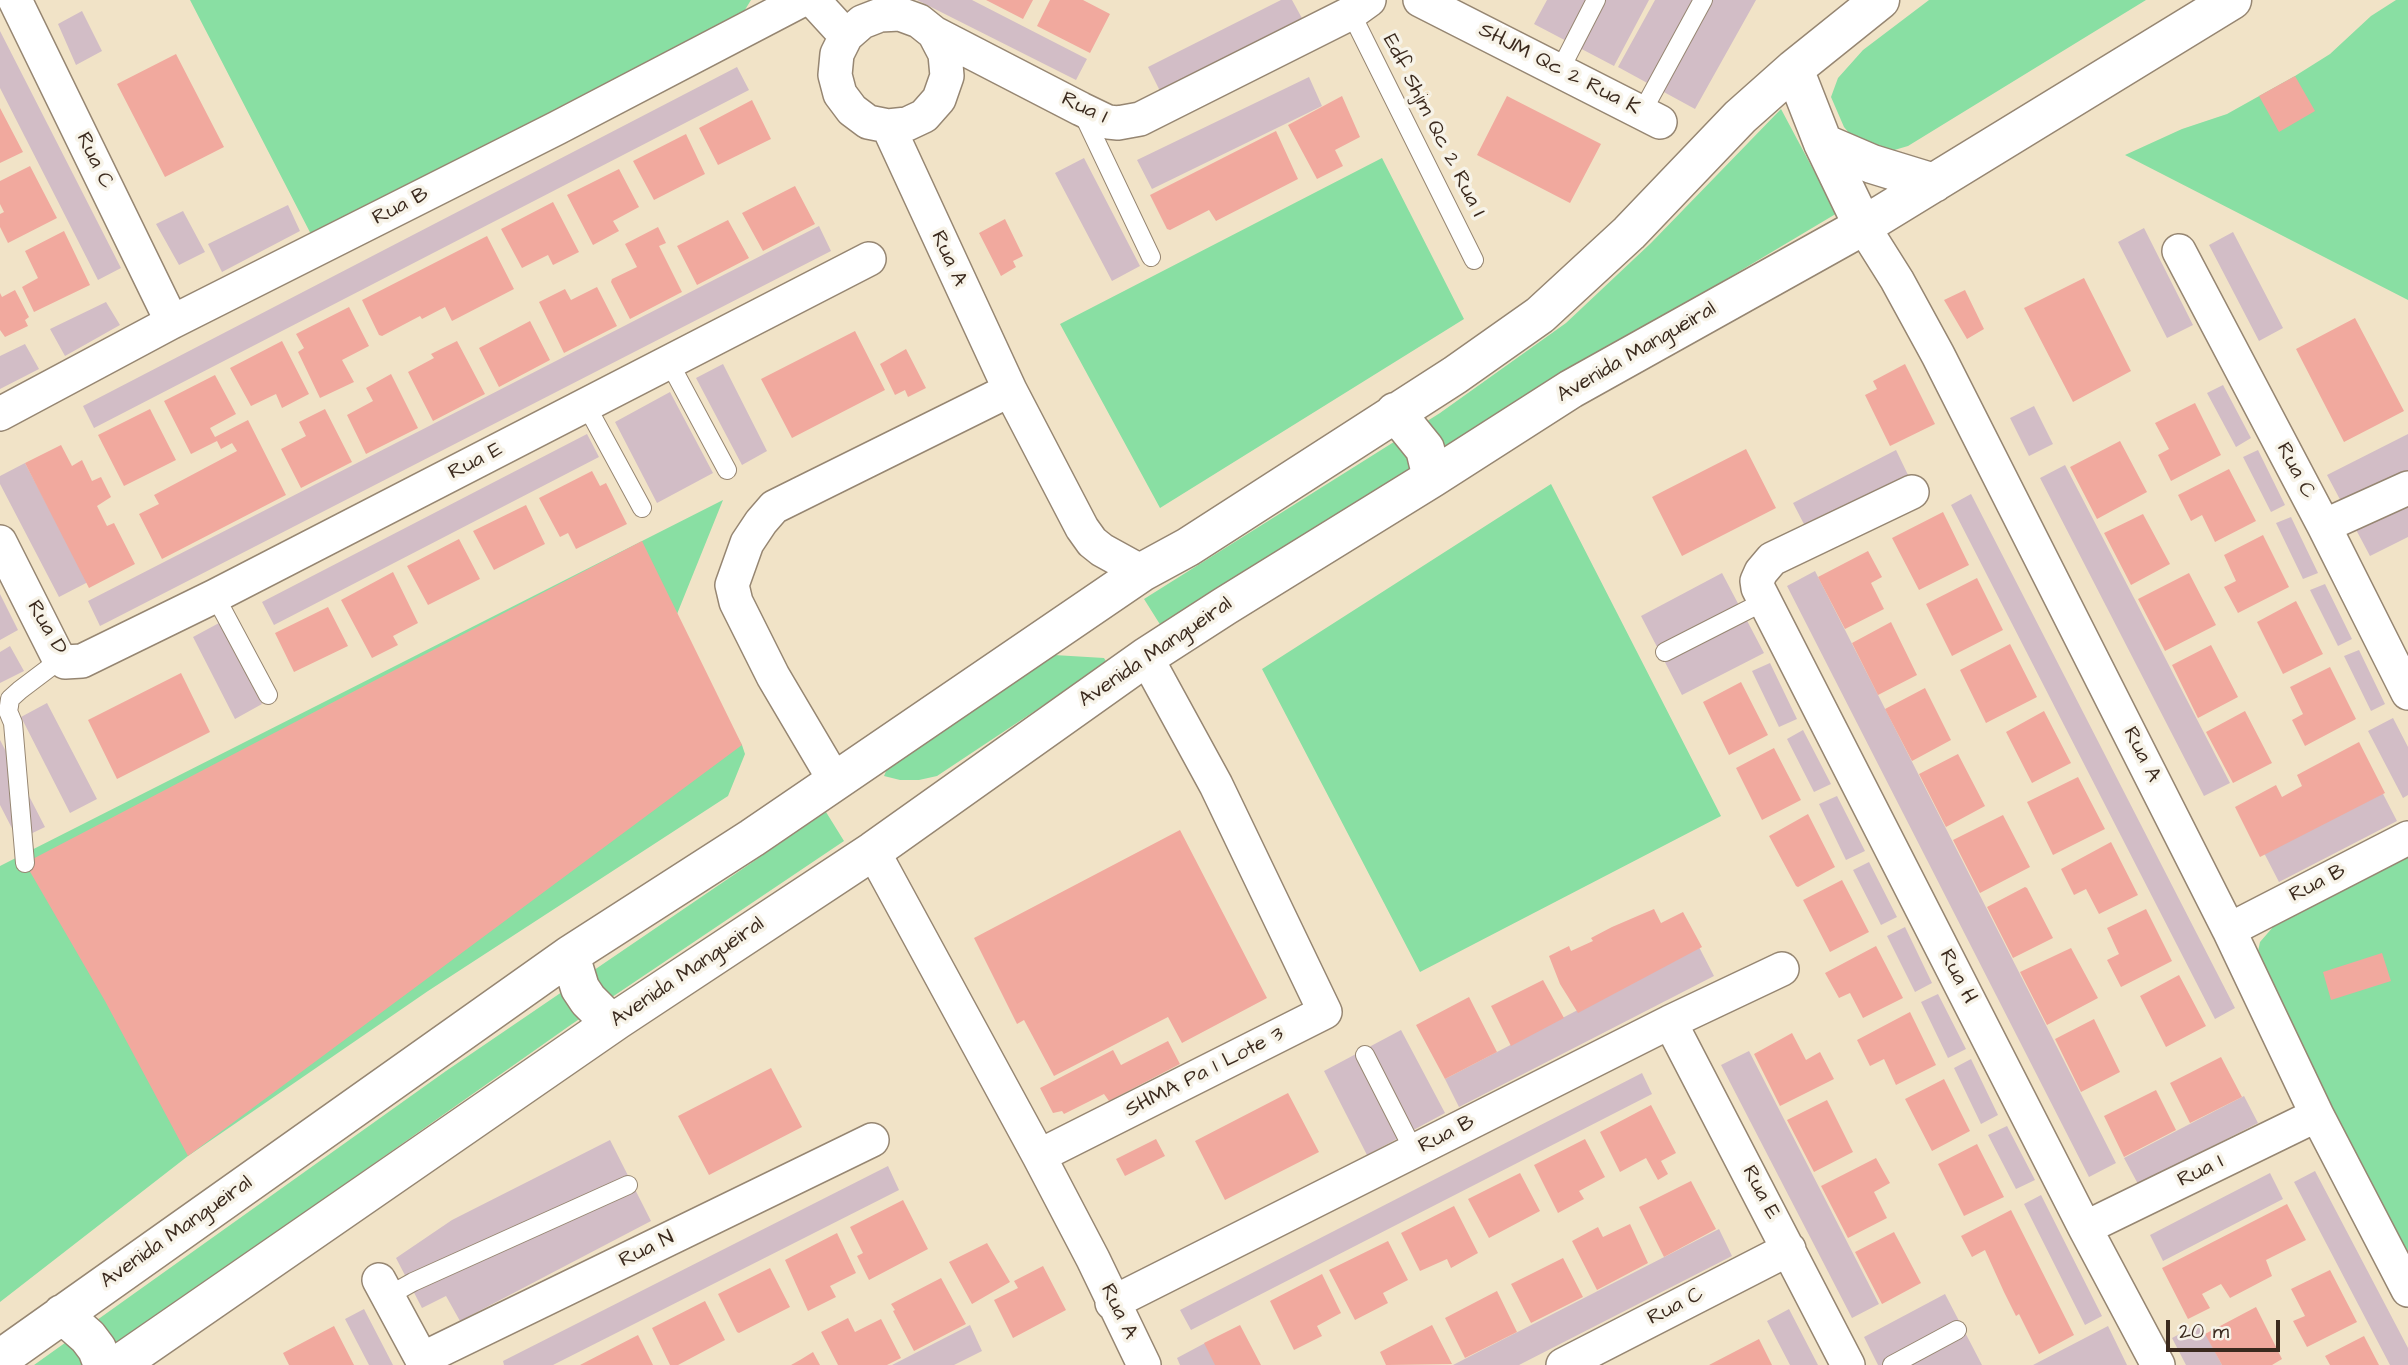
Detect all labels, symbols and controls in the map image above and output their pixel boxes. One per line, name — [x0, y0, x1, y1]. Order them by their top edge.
street label: SHJM Qc 2 Rua K — [1474, 18, 1644, 122]
street label: Edf Shjm Qc 2 Rua I — [1376, 31, 1490, 221]
street label: Rua I — [1057, 87, 1111, 131]
street label: Rua C — [70, 129, 118, 193]
street label: Rua B — [369, 182, 433, 232]
street label: Rua A — [924, 227, 972, 291]
street label: Avenida Mangueiral — [1553, 297, 1721, 409]
street label: Rua E — [445, 438, 507, 486]
street label: Rua C — [2270, 439, 2320, 503]
street label: Avenida Mangueiral — [1075, 592, 1237, 714]
street label: Rua D — [21, 596, 71, 660]
street label: Rua A — [2117, 723, 2165, 787]
street label: Rua B — [2286, 859, 2350, 909]
street label: Avenida Mangueiral — [607, 912, 769, 1034]
street label: Rua H — [1933, 946, 1981, 1008]
street label: SHMA Pa 1 Lote 3 — [1122, 1022, 1288, 1124]
street label: Rua B — [1415, 1110, 1479, 1160]
street label: Rua I — [2174, 1150, 2228, 1194]
street label: Rua E — [1735, 1162, 1785, 1224]
street label: Avenida Mangueiral — [96, 1171, 258, 1295]
street label: Rua N — [615, 1226, 679, 1274]
street label: Rua A — [1094, 1280, 1142, 1344]
street label: Rua C — [1644, 1282, 1708, 1332]
scale bar — [2170, 1306, 2284, 1350]
text: 20 m — [2179, 1317, 2229, 1346]

